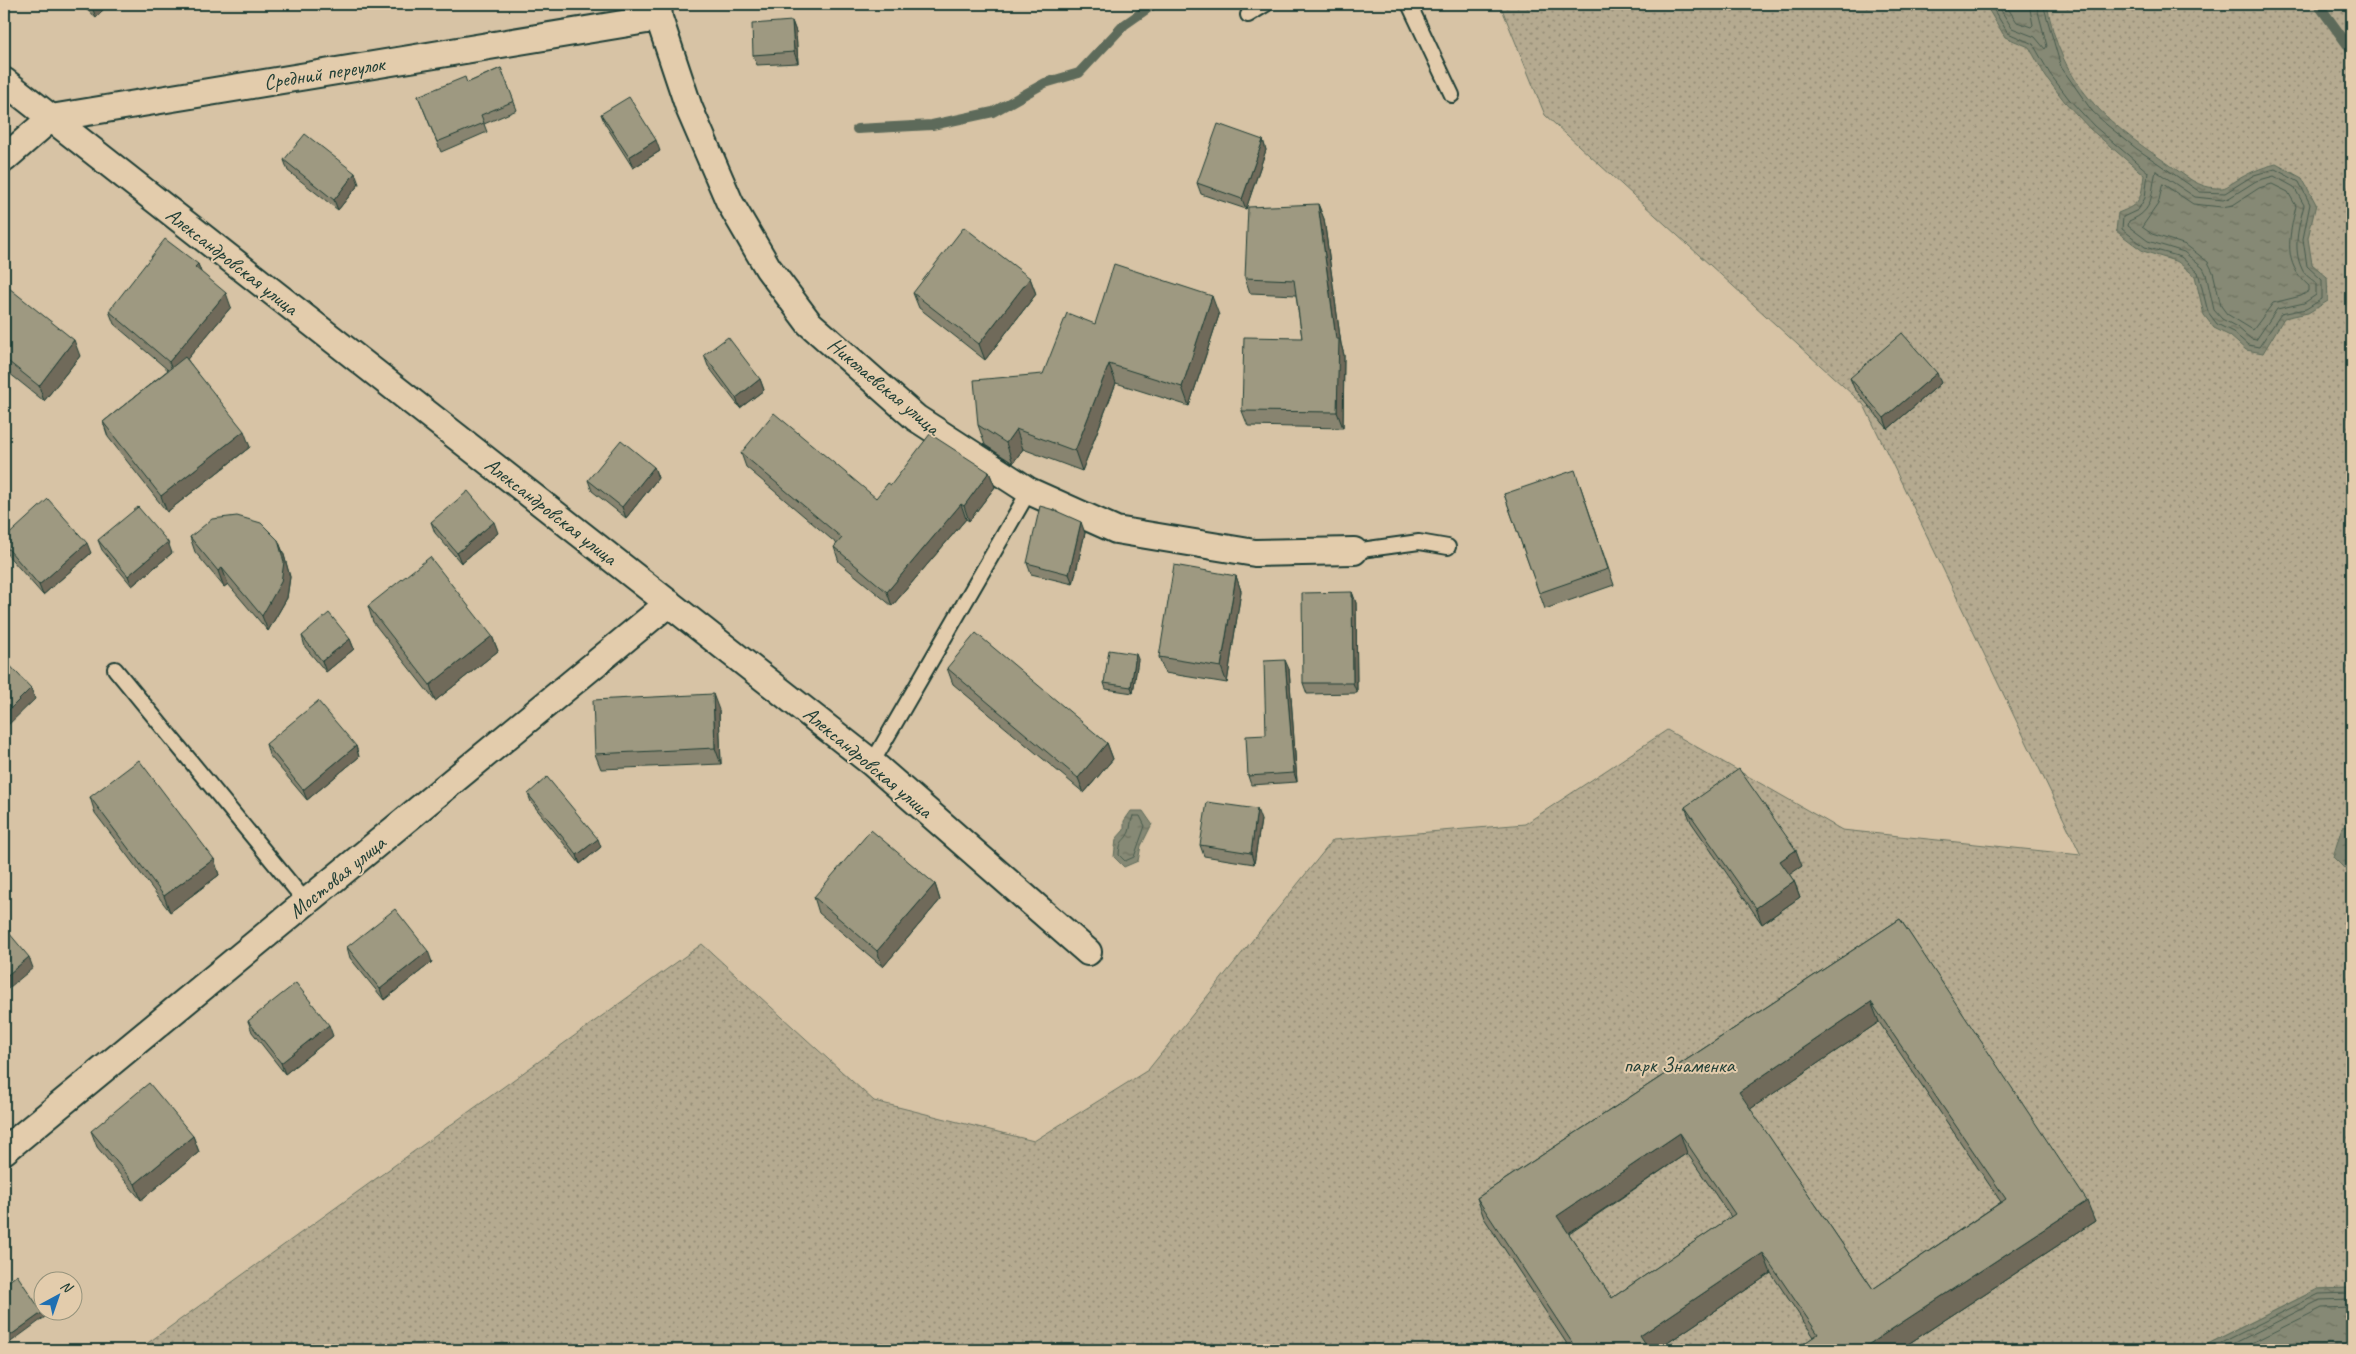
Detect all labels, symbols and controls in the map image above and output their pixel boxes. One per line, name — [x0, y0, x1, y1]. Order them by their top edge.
street label: Средний переулок — [262, 50, 388, 95]
street label: Александровская улица — [161, 201, 304, 322]
street label: Николаевская улица — [823, 331, 947, 442]
street label: Александровская улица — [480, 451, 623, 572]
street label: Александровская улица — [798, 700, 939, 825]
street label: Мостовая улица — [283, 829, 392, 924]
park label: парк Знаменка — [1623, 1052, 1736, 1078]
north arrow — [32, 1272, 82, 1322]
text: N — [57, 1277, 77, 1297]

